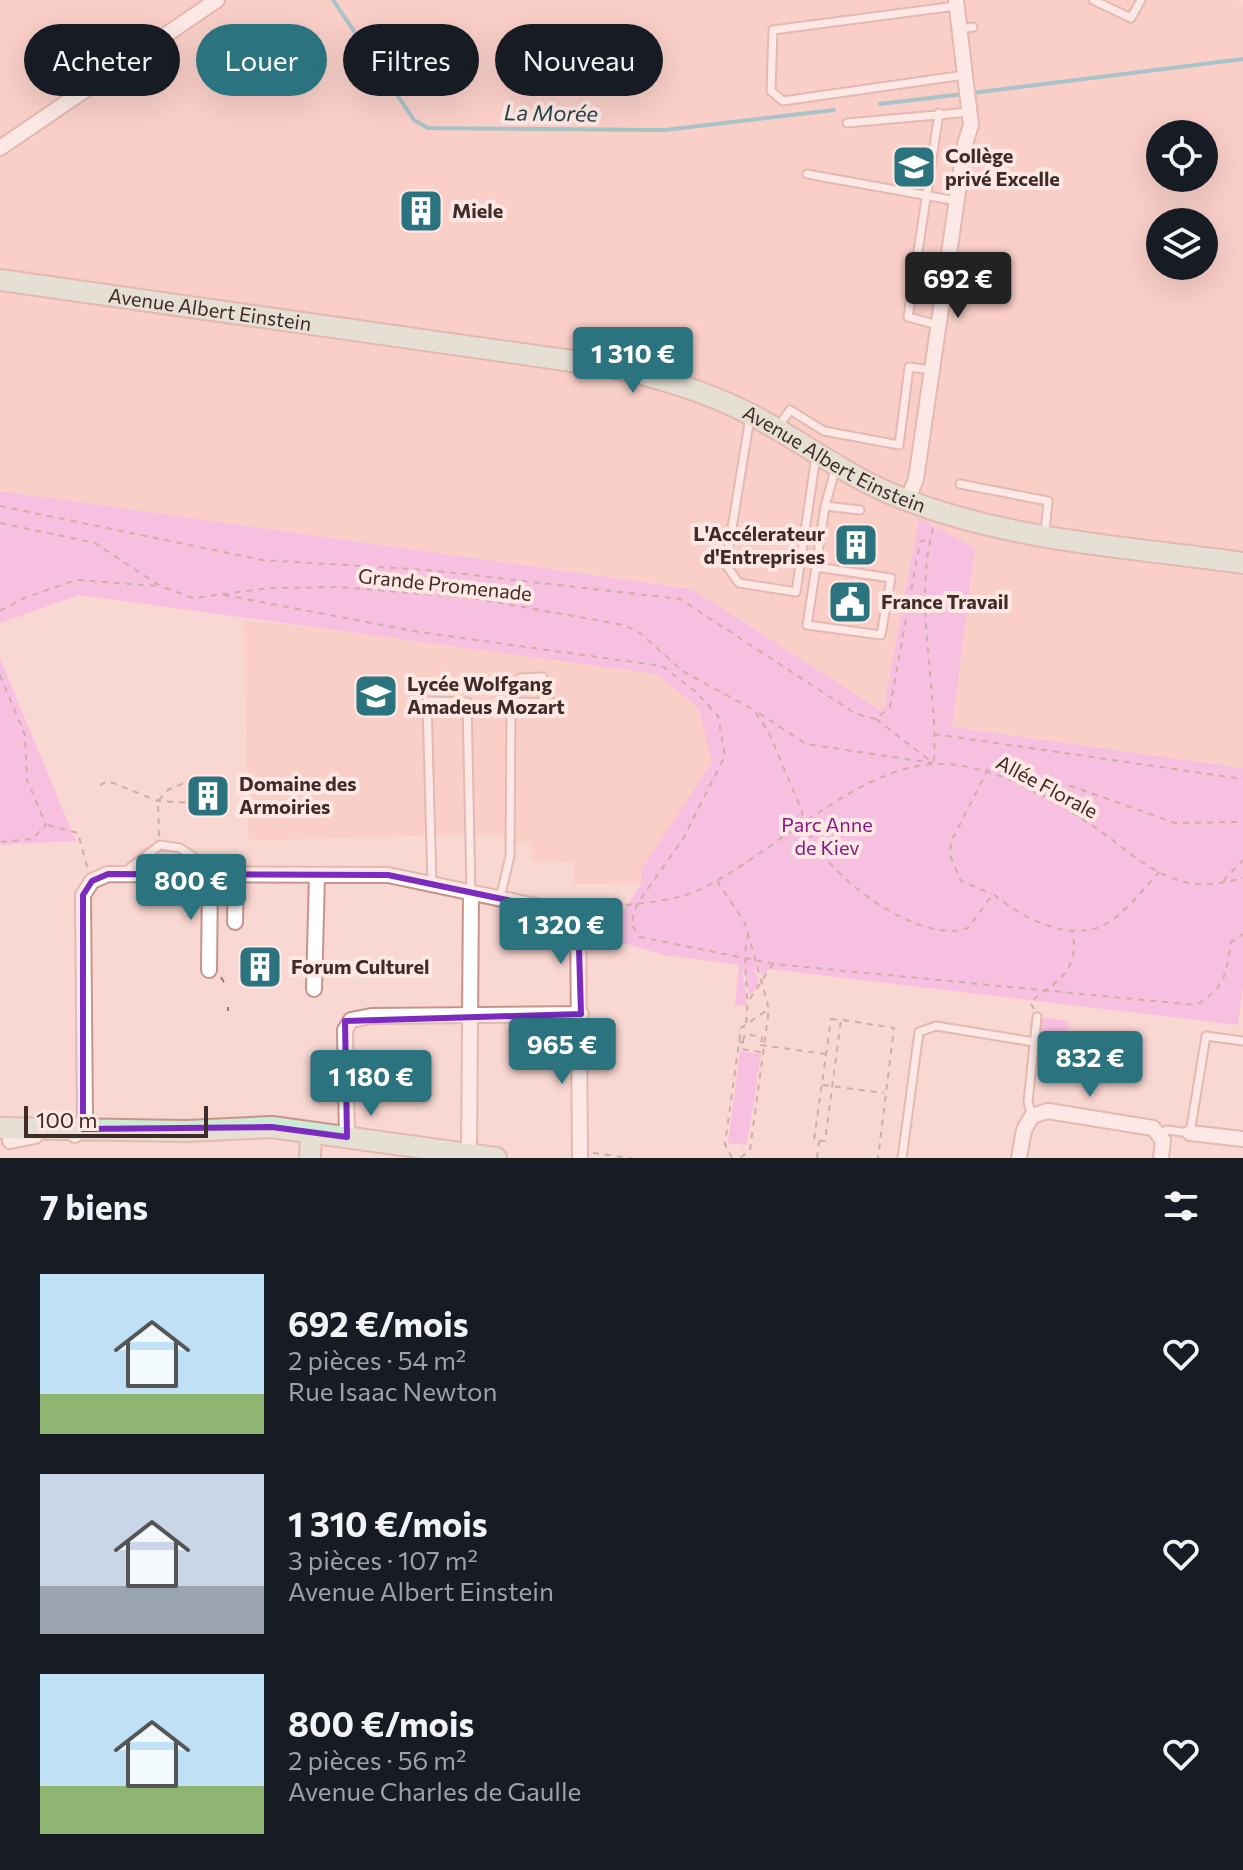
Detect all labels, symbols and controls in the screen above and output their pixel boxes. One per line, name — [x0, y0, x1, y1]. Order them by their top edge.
chip: Acheter — [24, 24, 180, 96]
chip: Louer — [196, 24, 327, 96]
chip: Filtres — [343, 24, 479, 96]
chip: Nouveau — [495, 24, 663, 96]
water label: La Morée — [504, 98, 599, 127]
map controls — [1146, 120, 1218, 280]
button: locate — [1146, 120, 1218, 192]
school or university icon: Collège privé Excelle — [890, 143, 938, 191]
place label: Collège privé Excelle — [945, 143, 1060, 190]
building icon: Miele — [397, 187, 445, 235]
place label: Miele — [452, 198, 503, 222]
button: layers — [1146, 208, 1218, 280]
pin: 692 € — [902, 252, 1014, 320]
text: 692 € — [923, 262, 993, 293]
street label: Avenue Albert Einstein — [107, 283, 313, 335]
pin: 1 310 € — [559, 327, 707, 395]
text: 1 310 € — [591, 337, 675, 368]
street label: Avenue Albert Einstein — [739, 399, 929, 517]
place label: L'Accélerateur d'Entreprises — [693, 521, 825, 568]
building icon: L'Accélerateur d'Entreprises — [832, 521, 880, 569]
street label: Grande Promenade — [357, 563, 533, 605]
public building icon: France Travail — [826, 578, 874, 626]
place label: France Travail — [881, 589, 1009, 613]
place label: Lycée Wolfgang Amadeus Mozart — [407, 671, 565, 718]
school or university icon: Lycée Wolfgang Amadeus Mozart — [352, 672, 400, 720]
street label: Allée Florale — [993, 749, 1102, 823]
place label: Domaine des Armoiries — [239, 771, 357, 818]
building icon: Domaine des Armoiries — [184, 772, 232, 820]
park label: Parc Anne de Kiev — [781, 812, 873, 859]
pin: 800 € — [135, 854, 247, 922]
text: 800 € — [154, 864, 228, 895]
pin: 1 320 € — [487, 898, 635, 966]
text: 1 320 € — [518, 908, 604, 939]
building icon: Forum Culturel — [236, 943, 284, 991]
place label: Forum Culturel — [291, 954, 430, 978]
pin: 965 € — [506, 1018, 618, 1086]
text: 965 € — [527, 1028, 597, 1059]
pin: 832 € — [1034, 1031, 1146, 1099]
text: 832 € — [1056, 1041, 1124, 1072]
pin: 1 180 € — [297, 1050, 445, 1118]
text: 1 180 € — [328, 1060, 414, 1091]
scale bar — [24, 1102, 208, 1138]
text: 100 m — [36, 1106, 98, 1133]
icon: filters — [1159, 1184, 1203, 1228]
text: 7 biens — [40, 1185, 148, 1227]
text: 692 €/mois — [288, 1302, 469, 1344]
icon: home — [104, 1306, 200, 1402]
icon: heart — [1159, 1332, 1203, 1376]
text: 2 pièces · 54 m² — [288, 1344, 466, 1375]
text: Rue Isaac Newton — [288, 1375, 497, 1406]
text: 1 310 €/mois — [288, 1502, 488, 1544]
icon: home — [104, 1506, 200, 1602]
icon: heart — [1159, 1532, 1203, 1576]
text: 3 pièces · 107 m² — [288, 1544, 478, 1575]
text: Avenue Albert Einstein — [288, 1575, 554, 1606]
text: 800 €/mois — [288, 1702, 474, 1744]
icon: home — [104, 1706, 200, 1802]
icon: heart — [1159, 1732, 1203, 1776]
text: 2 pièces · 56 m² — [288, 1744, 467, 1775]
text: Avenue Charles de Gaulle — [288, 1775, 581, 1806]

